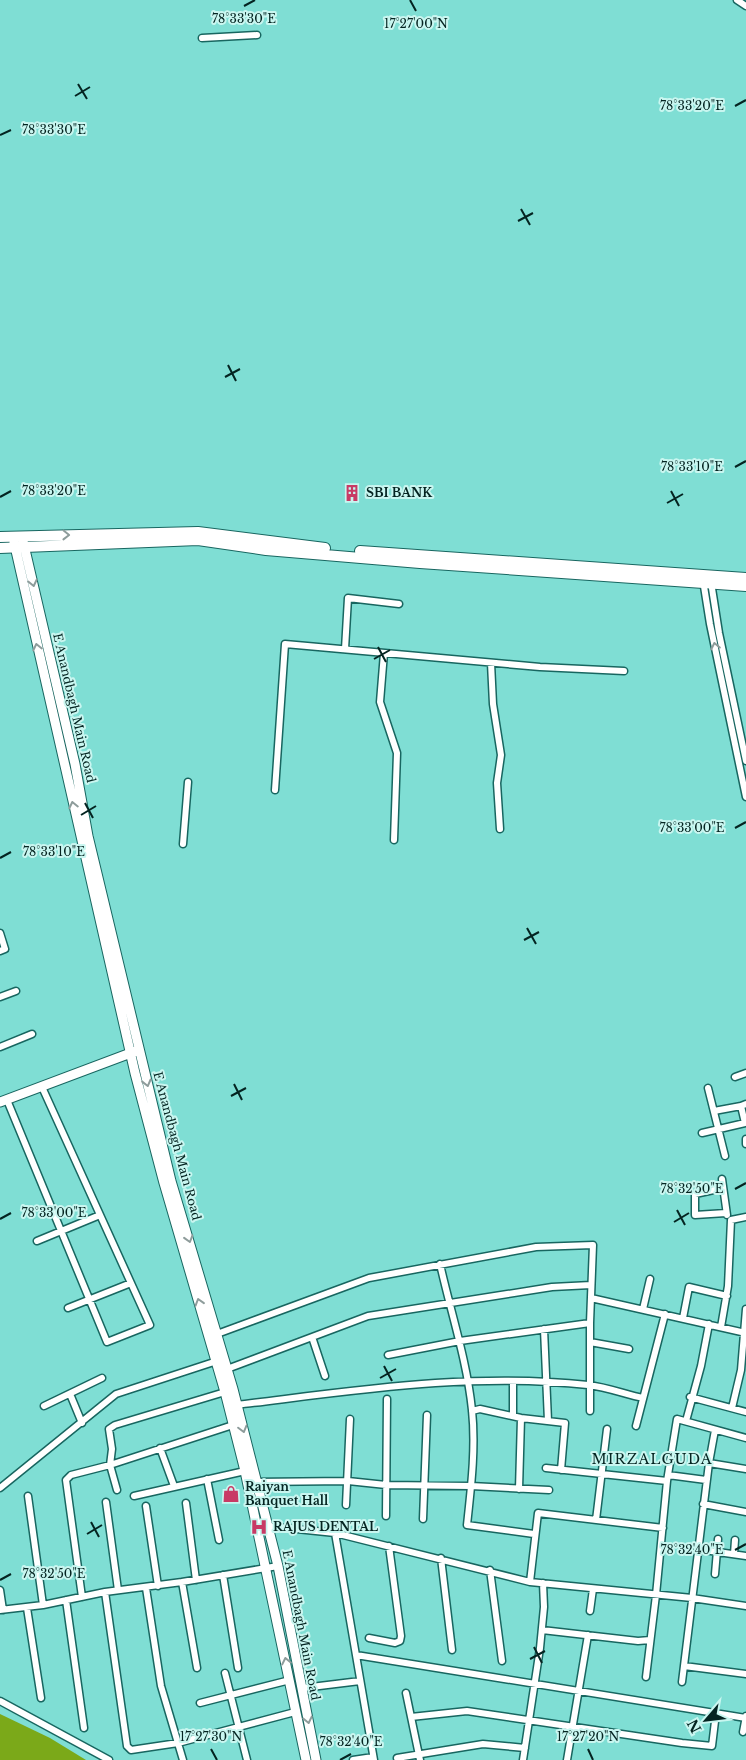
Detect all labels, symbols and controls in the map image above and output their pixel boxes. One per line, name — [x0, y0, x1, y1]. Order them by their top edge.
text: 78°33'30"E — [212, 11, 276, 26]
text: 17°27'00"N — [384, 16, 448, 31]
text: 78°33'20"E — [660, 98, 724, 113]
text: 78°33'30"E — [22, 122, 86, 137]
text: 78°33'10"E — [661, 459, 723, 474]
text: 78°33'20"E — [22, 483, 86, 498]
building icon: SBI BANK — [342, 483, 362, 503]
place label: SBI BANK — [366, 485, 433, 500]
one-way arrow — [62, 530, 70, 540]
one-way arrow — [27, 578, 38, 587]
street label: E Anandbagh Main Road — [50, 632, 99, 784]
one-way arrow — [710, 642, 721, 651]
one-way arrow — [32, 643, 43, 651]
one-way arrow — [68, 801, 79, 810]
text: 78°33'00"E — [659, 820, 725, 835]
text: 78°33'10"E — [23, 844, 85, 859]
street label: E Anandbagh Main Road — [150, 1070, 205, 1222]
one-way arrow — [141, 1078, 151, 1086]
text: 78°32'50"E — [660, 1181, 724, 1196]
text: 78°33'00"E — [21, 1205, 87, 1220]
one-way arrow — [184, 1235, 194, 1243]
one-way arrow — [195, 1298, 205, 1307]
one-way arrow — [237, 1425, 248, 1434]
district label: MIRZALGUDA — [592, 1450, 712, 1468]
place label: Raiyan Banquet Hall — [245, 1479, 329, 1508]
shop icon: Raiyan Banquet Hall — [221, 1484, 241, 1504]
hospital icon: RAJUS DENTAL — [249, 1517, 269, 1537]
place label: RAJUS DENTAL — [273, 1519, 378, 1534]
text: 78°32'40"E — [660, 1542, 724, 1557]
street label: E Anandbagh Main Road — [280, 1548, 323, 1701]
text: 78°32'50"E — [22, 1566, 86, 1581]
one-way arrow — [281, 1656, 292, 1665]
north arrow — [681, 1695, 731, 1745]
one-way arrow — [302, 1715, 313, 1724]
text: N — [683, 1716, 706, 1736]
text: 17°27'30"N — [180, 1729, 243, 1744]
text: 17°27'20"N — [557, 1729, 620, 1744]
text: 78°32'40"E — [319, 1734, 383, 1749]

